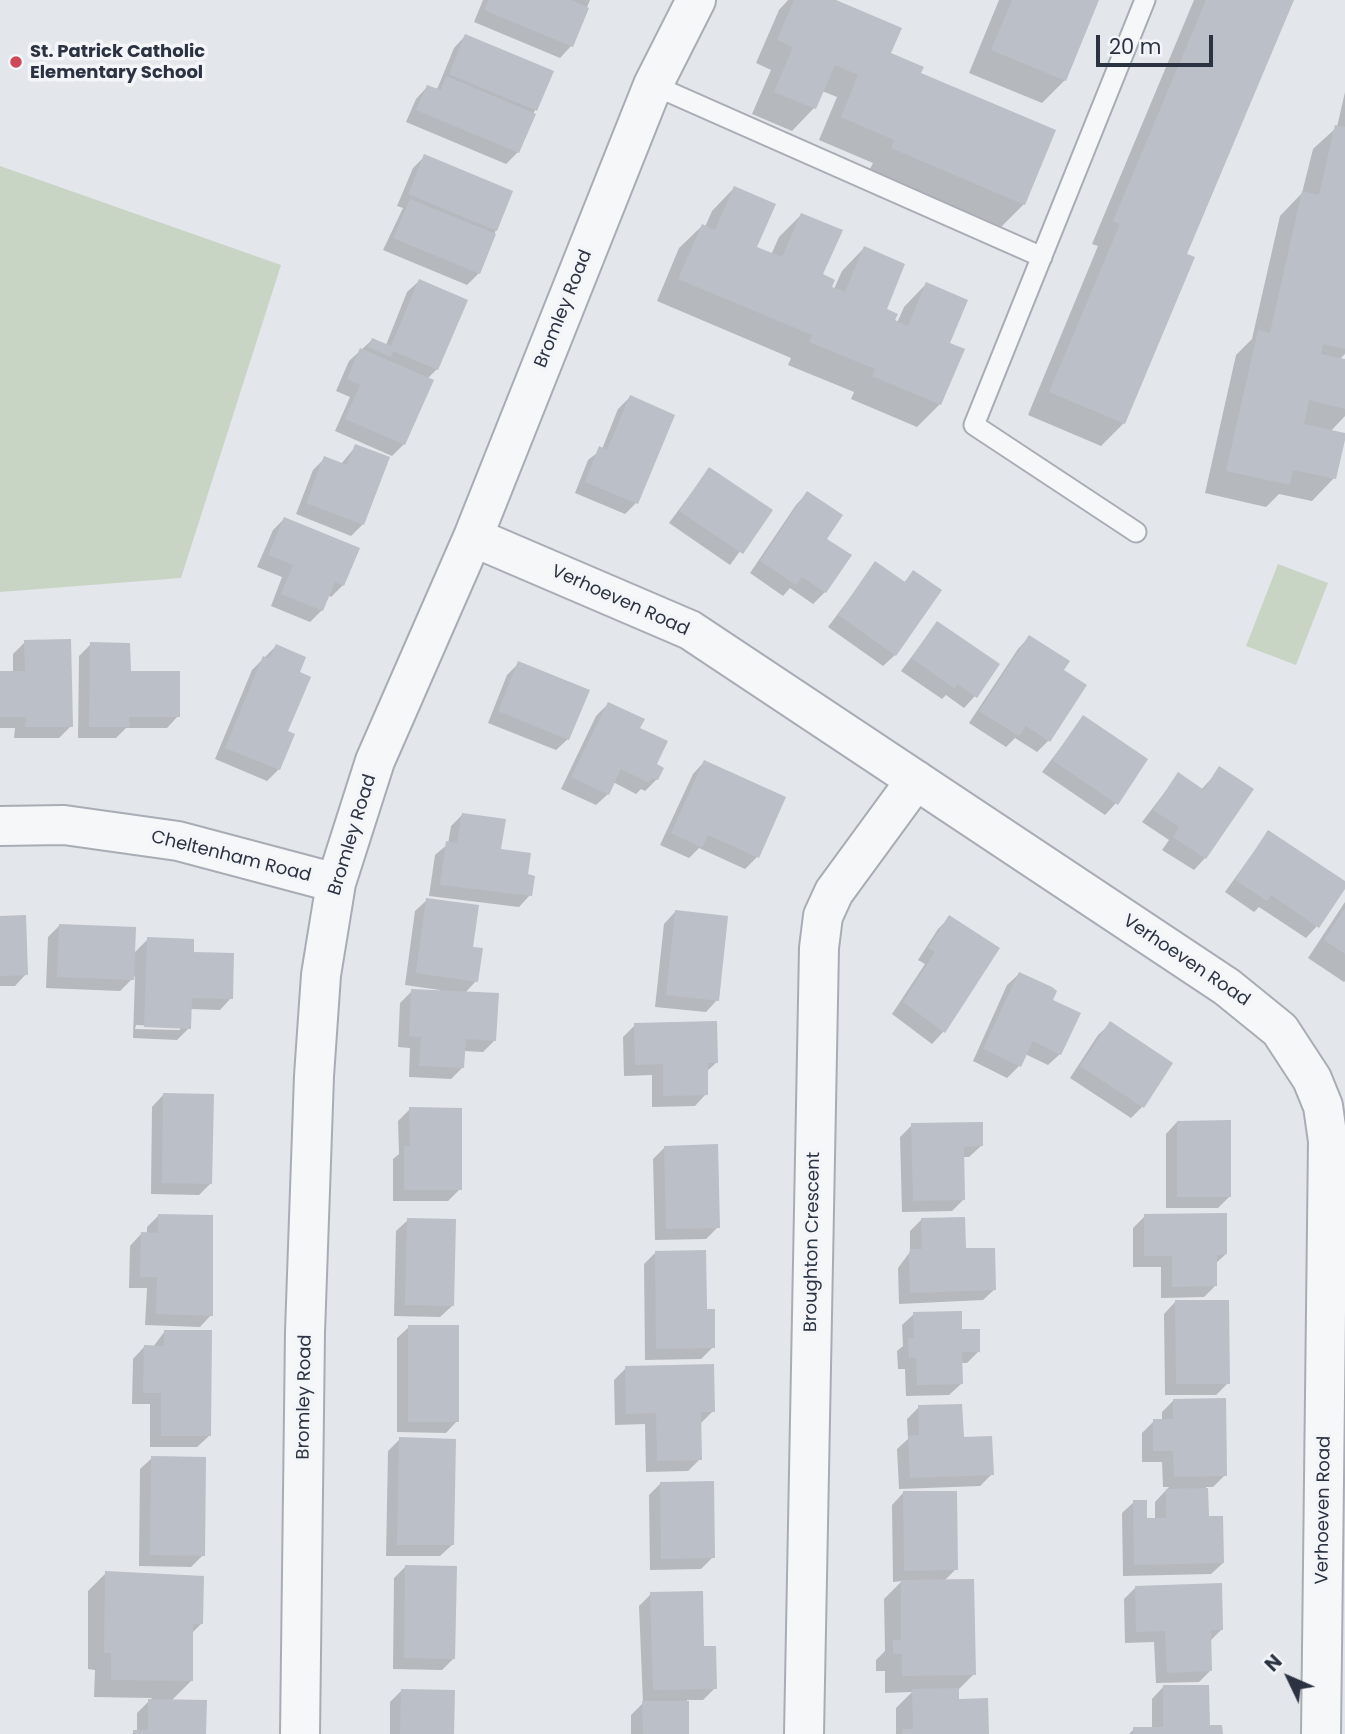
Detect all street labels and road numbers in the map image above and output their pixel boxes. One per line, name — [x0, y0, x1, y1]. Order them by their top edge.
street label: Bromley Road — [531, 247, 597, 371]
street label: Verhoeven Road — [548, 561, 692, 641]
street label: Bromley Road — [324, 772, 382, 898]
street label: Cheltenham Road — [149, 827, 313, 887]
street label: Verhoeven Road — [1118, 910, 1254, 1012]
street label: Broughton Crescent — [801, 1152, 825, 1332]
street label: Bromley Road — [293, 1334, 317, 1460]
street label: Verhoeven Road — [1312, 1436, 1336, 1584]

